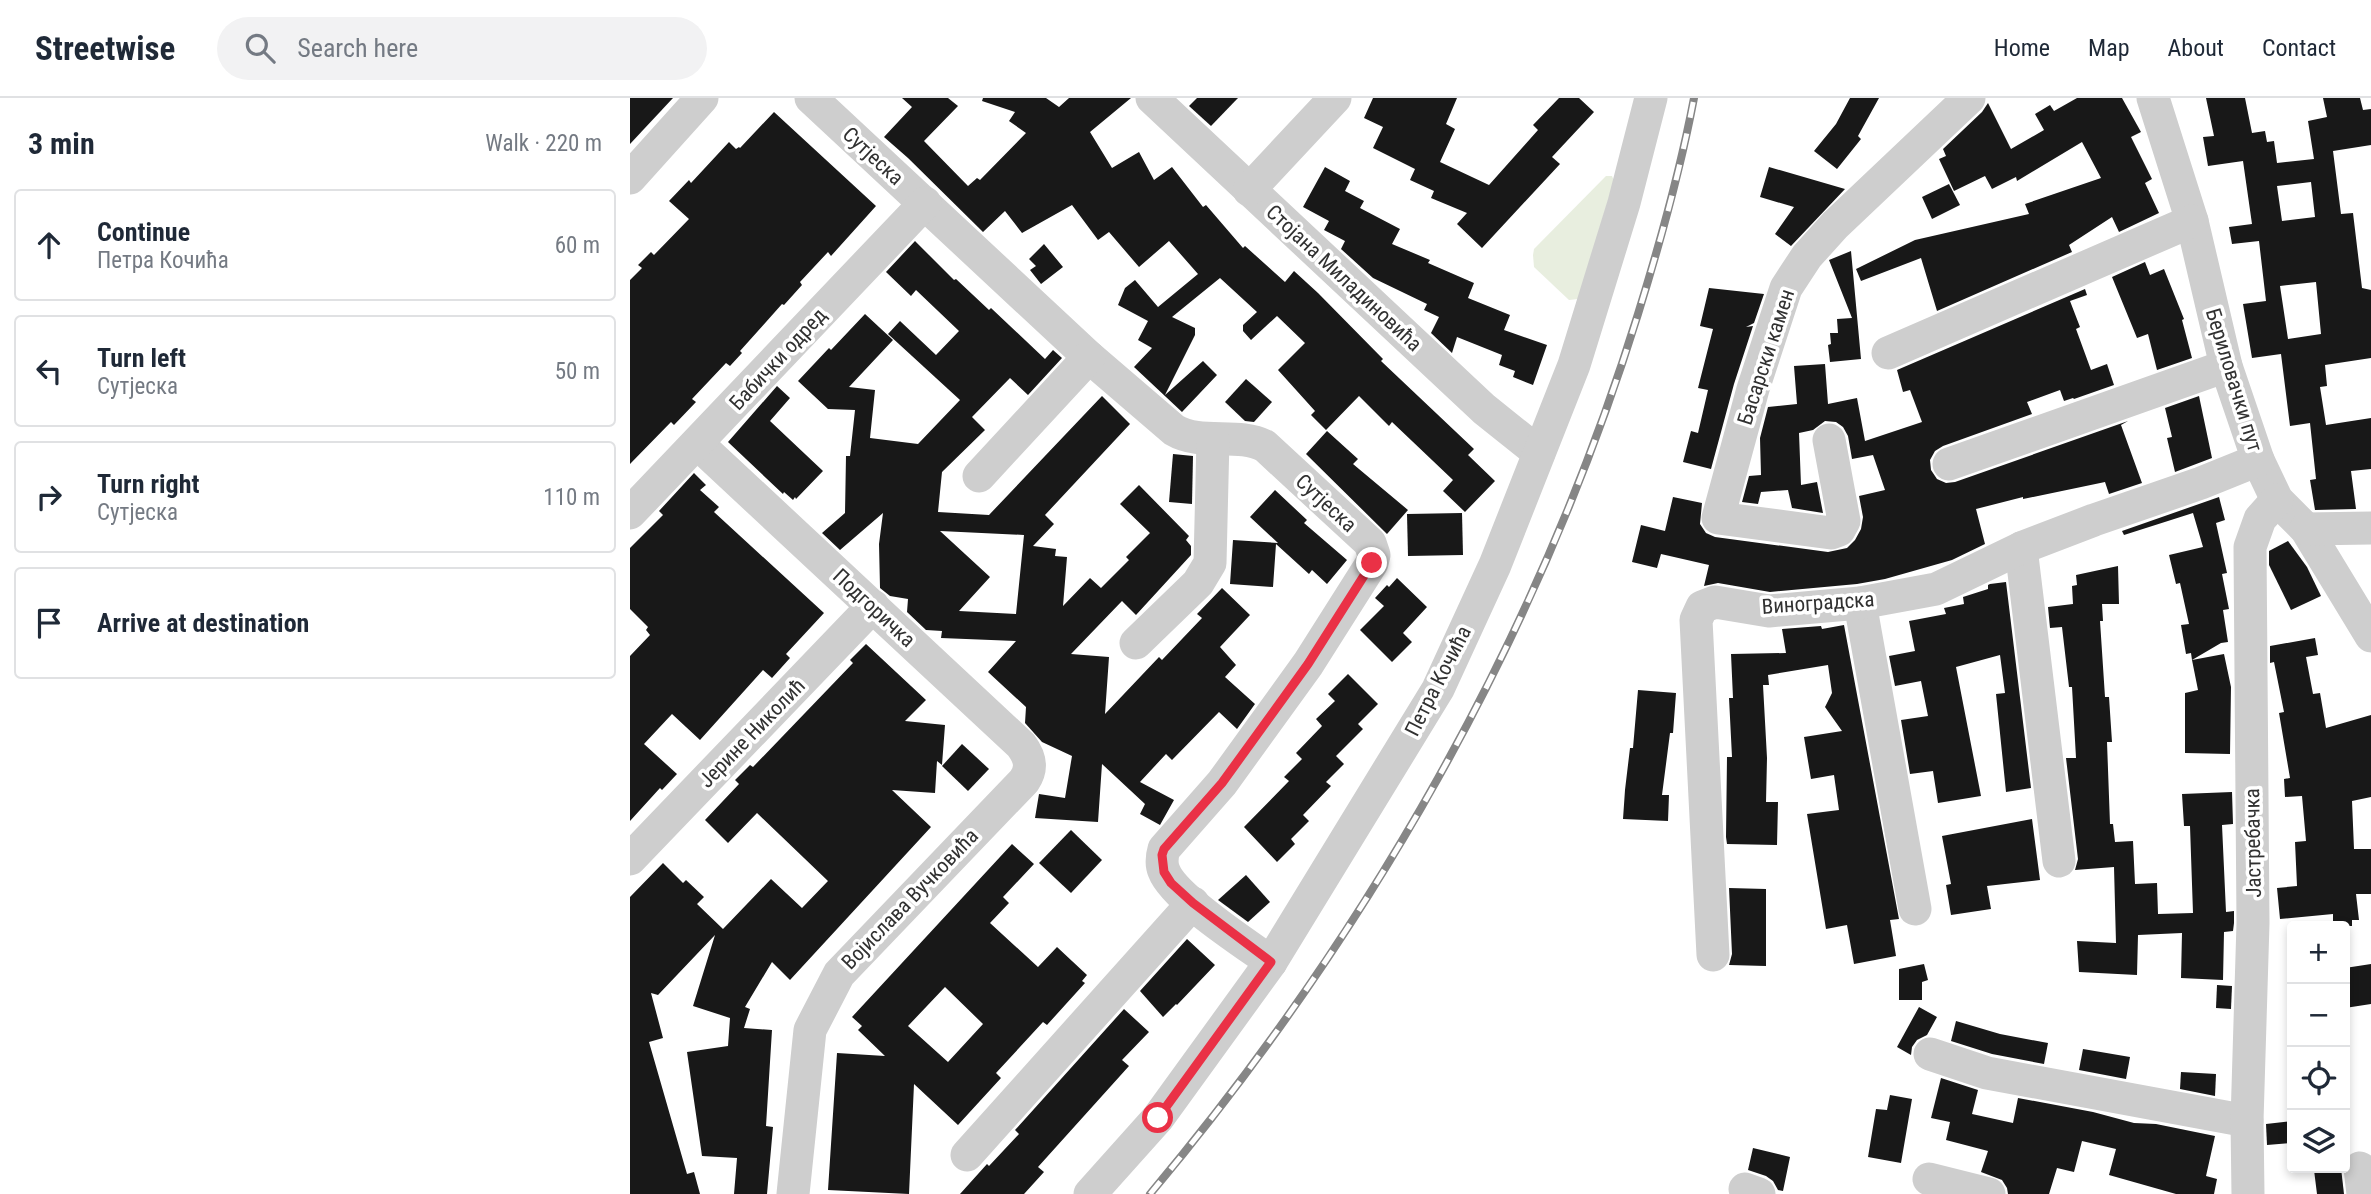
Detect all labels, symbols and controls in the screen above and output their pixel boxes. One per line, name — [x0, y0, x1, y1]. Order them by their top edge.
search box — [217, 17, 707, 80]
text: Streetwise — [35, 29, 175, 68]
icon: search — [241, 29, 279, 67]
text: Search here — [297, 33, 418, 63]
text: Home — [1994, 34, 2050, 62]
text: Map — [2088, 34, 2130, 62]
text: About — [2168, 34, 2224, 62]
text: Contact — [2262, 34, 2336, 62]
street label: Сутјеска — [838, 122, 908, 190]
text: 3 min — [28, 126, 95, 161]
text: Walk · 220 m — [485, 130, 602, 157]
street label: Стојана Миладиновића — [1261, 200, 1427, 356]
text: Continue — [97, 217, 190, 247]
icon: ahead — [30, 226, 68, 264]
text: 60 m — [555, 232, 600, 259]
text: Петра Кочића — [97, 247, 229, 274]
street label: Басарски камен — [1733, 286, 1799, 428]
street label: Бабички одред — [725, 303, 831, 415]
street label: Бериловачки пут — [2201, 306, 2267, 455]
text: Turn left — [97, 343, 186, 373]
icon: left — [30, 352, 68, 390]
text: 50 m — [555, 358, 600, 385]
text: Сутјеска — [97, 373, 178, 400]
text: Turn right — [97, 469, 199, 499]
street label: Сутјеска — [1291, 469, 1361, 537]
icon: right — [30, 478, 68, 516]
text: 110 m — [543, 484, 600, 511]
text: Сутјеска — [97, 499, 178, 526]
route end — [1356, 547, 1387, 578]
street label: Подгоричка — [828, 564, 920, 652]
street label: Виноградска — [1761, 587, 1875, 619]
icon: arrive — [30, 604, 68, 642]
text: Arrive at destination — [97, 608, 309, 638]
street label: Петра Кочића — [1400, 622, 1476, 740]
street label: Јерине Николић — [694, 674, 810, 792]
street label: Јастребачка — [2240, 788, 2266, 898]
street label: Војислава Вучковића — [837, 824, 983, 974]
map controls — [2287, 921, 2350, 1173]
button: + — [2287, 921, 2350, 984]
button: − — [2287, 984, 2350, 1047]
button: locate — [2287, 1047, 2350, 1110]
route start — [1142, 1102, 1173, 1133]
button: layers — [2287, 1110, 2350, 1173]

